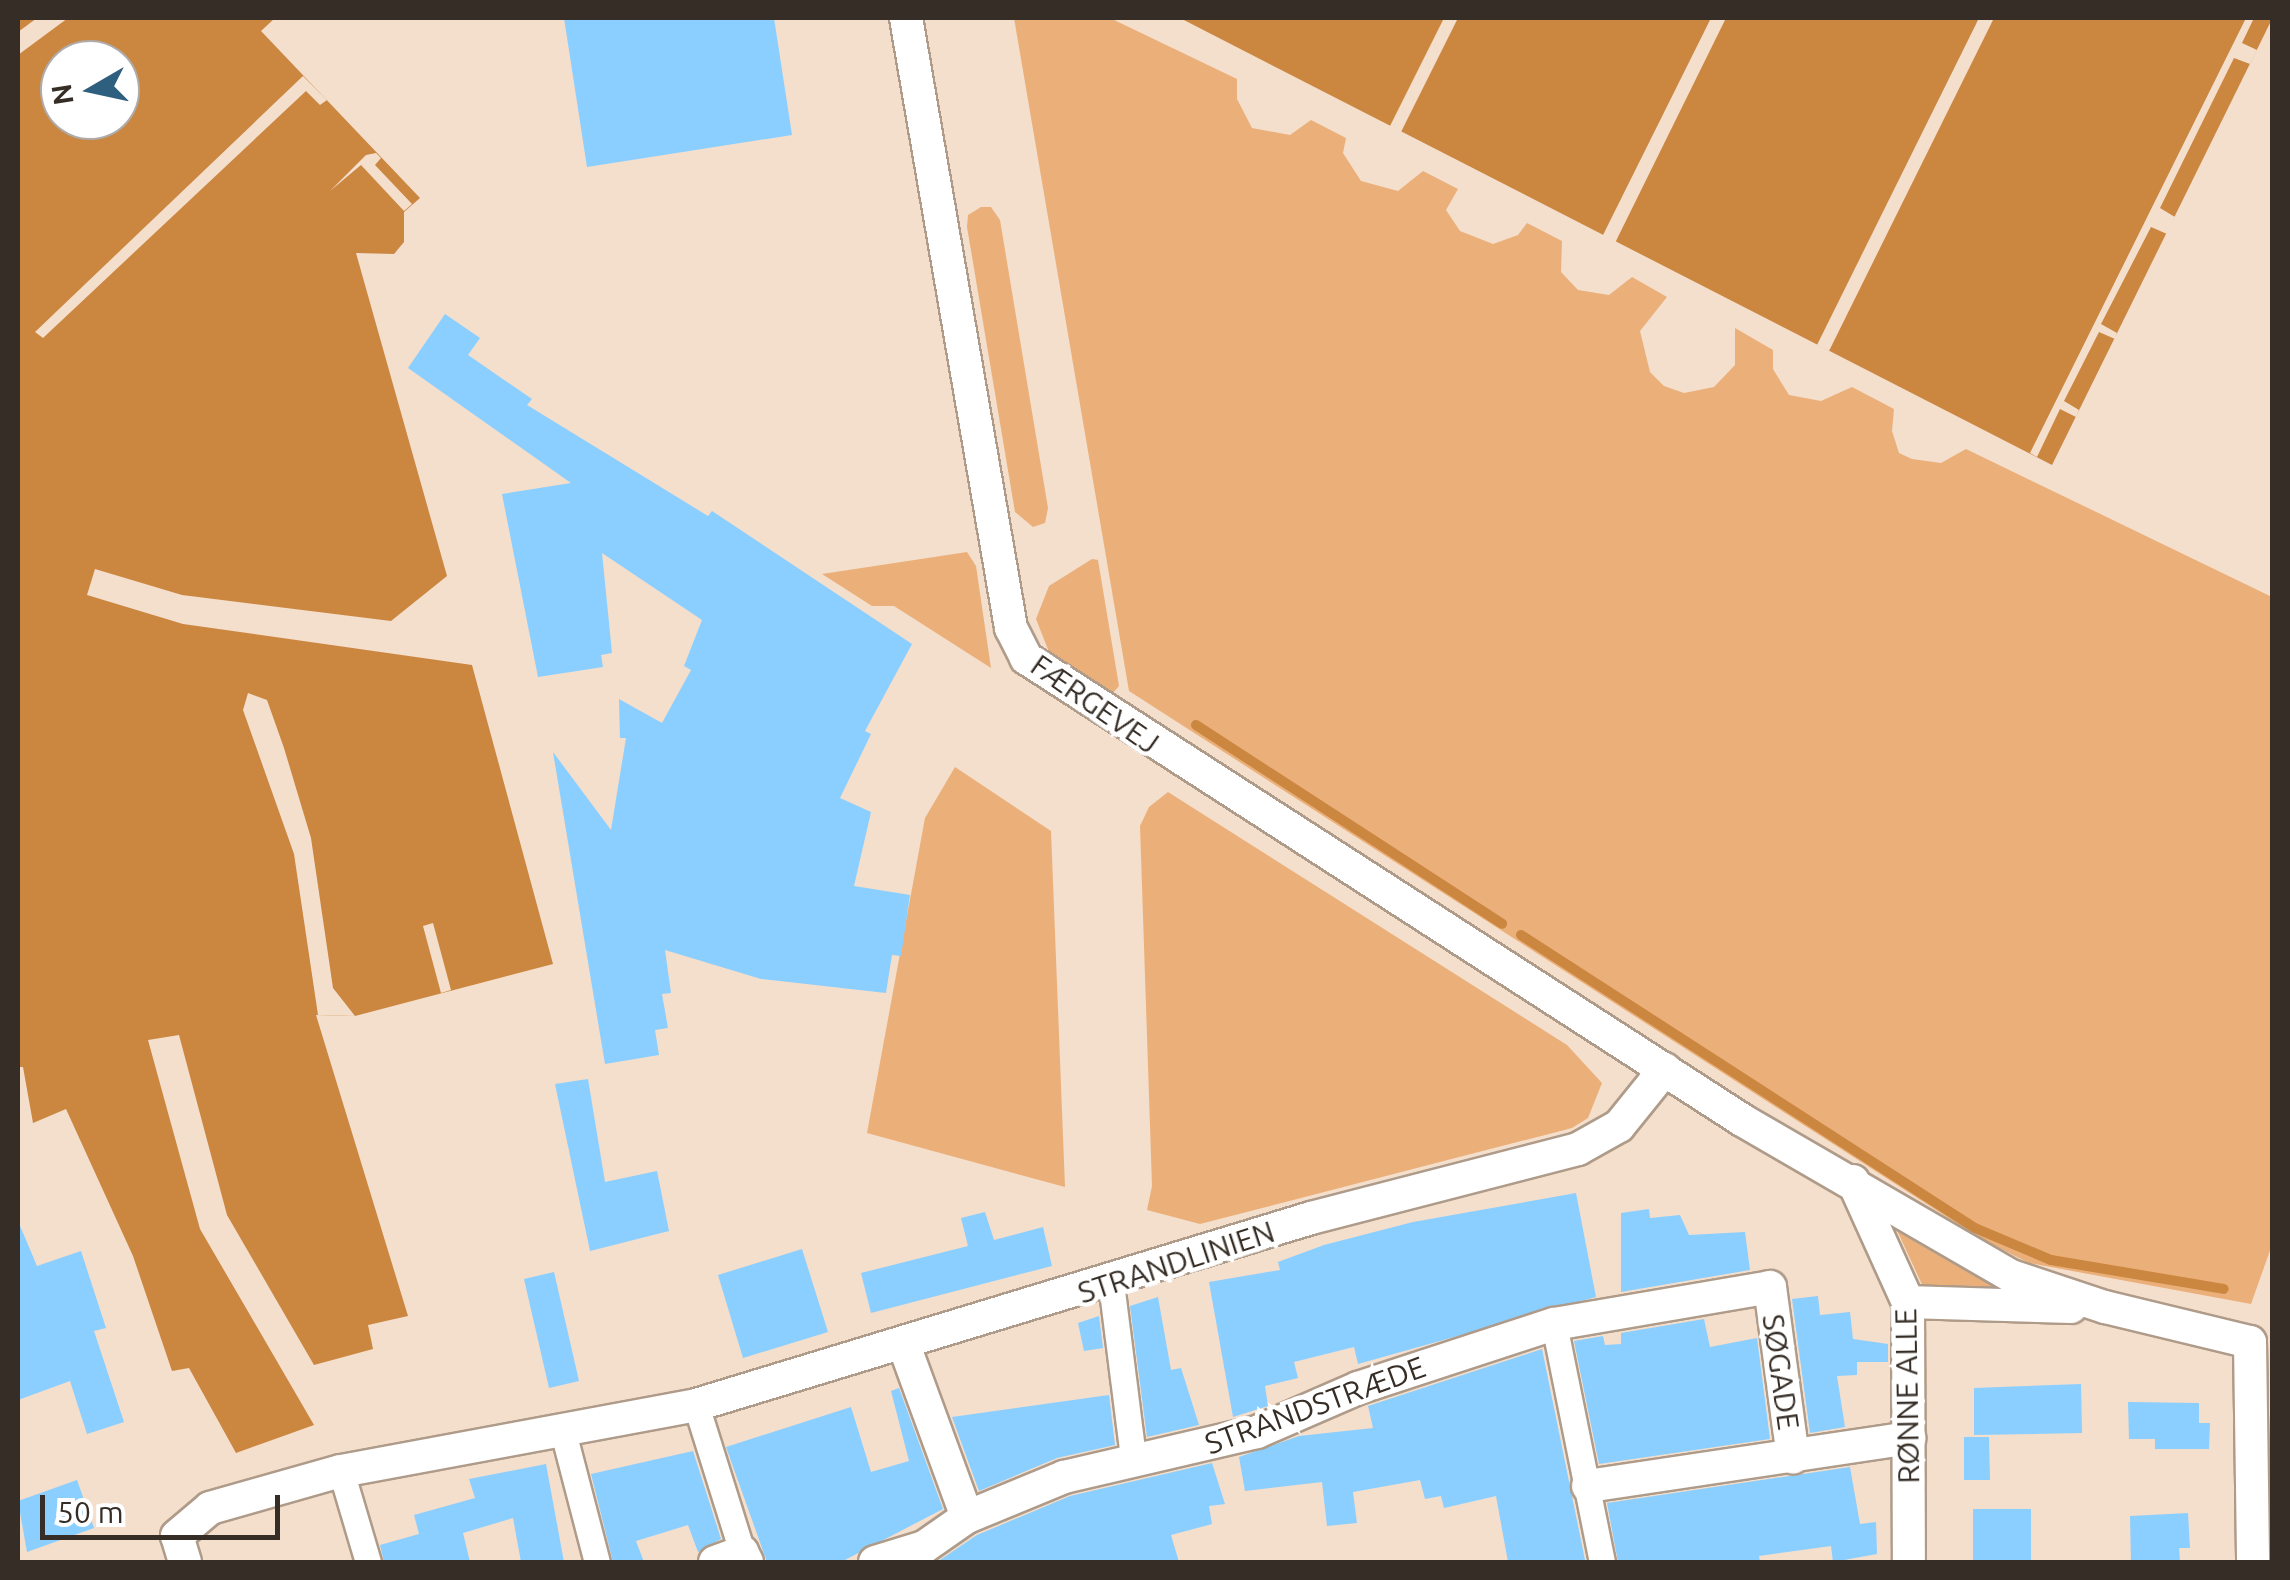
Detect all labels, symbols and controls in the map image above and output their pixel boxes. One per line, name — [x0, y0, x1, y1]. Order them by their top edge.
north arrow — [40, 40, 140, 140]
text: N — [45, 82, 79, 107]
street label: FÆRGEVEJ — [1024, 647, 1166, 761]
street label: STRANDLINIEN — [1073, 1213, 1279, 1311]
street label: RØNNE ALLE — [1887, 1308, 1927, 1484]
street label: SØGADE — [1755, 1312, 1807, 1432]
street label: STRANDSTRÆDE — [1200, 1348, 1430, 1462]
scale bar — [45, 1475, 285, 1537]
text: 50 m — [57, 1495, 124, 1529]

